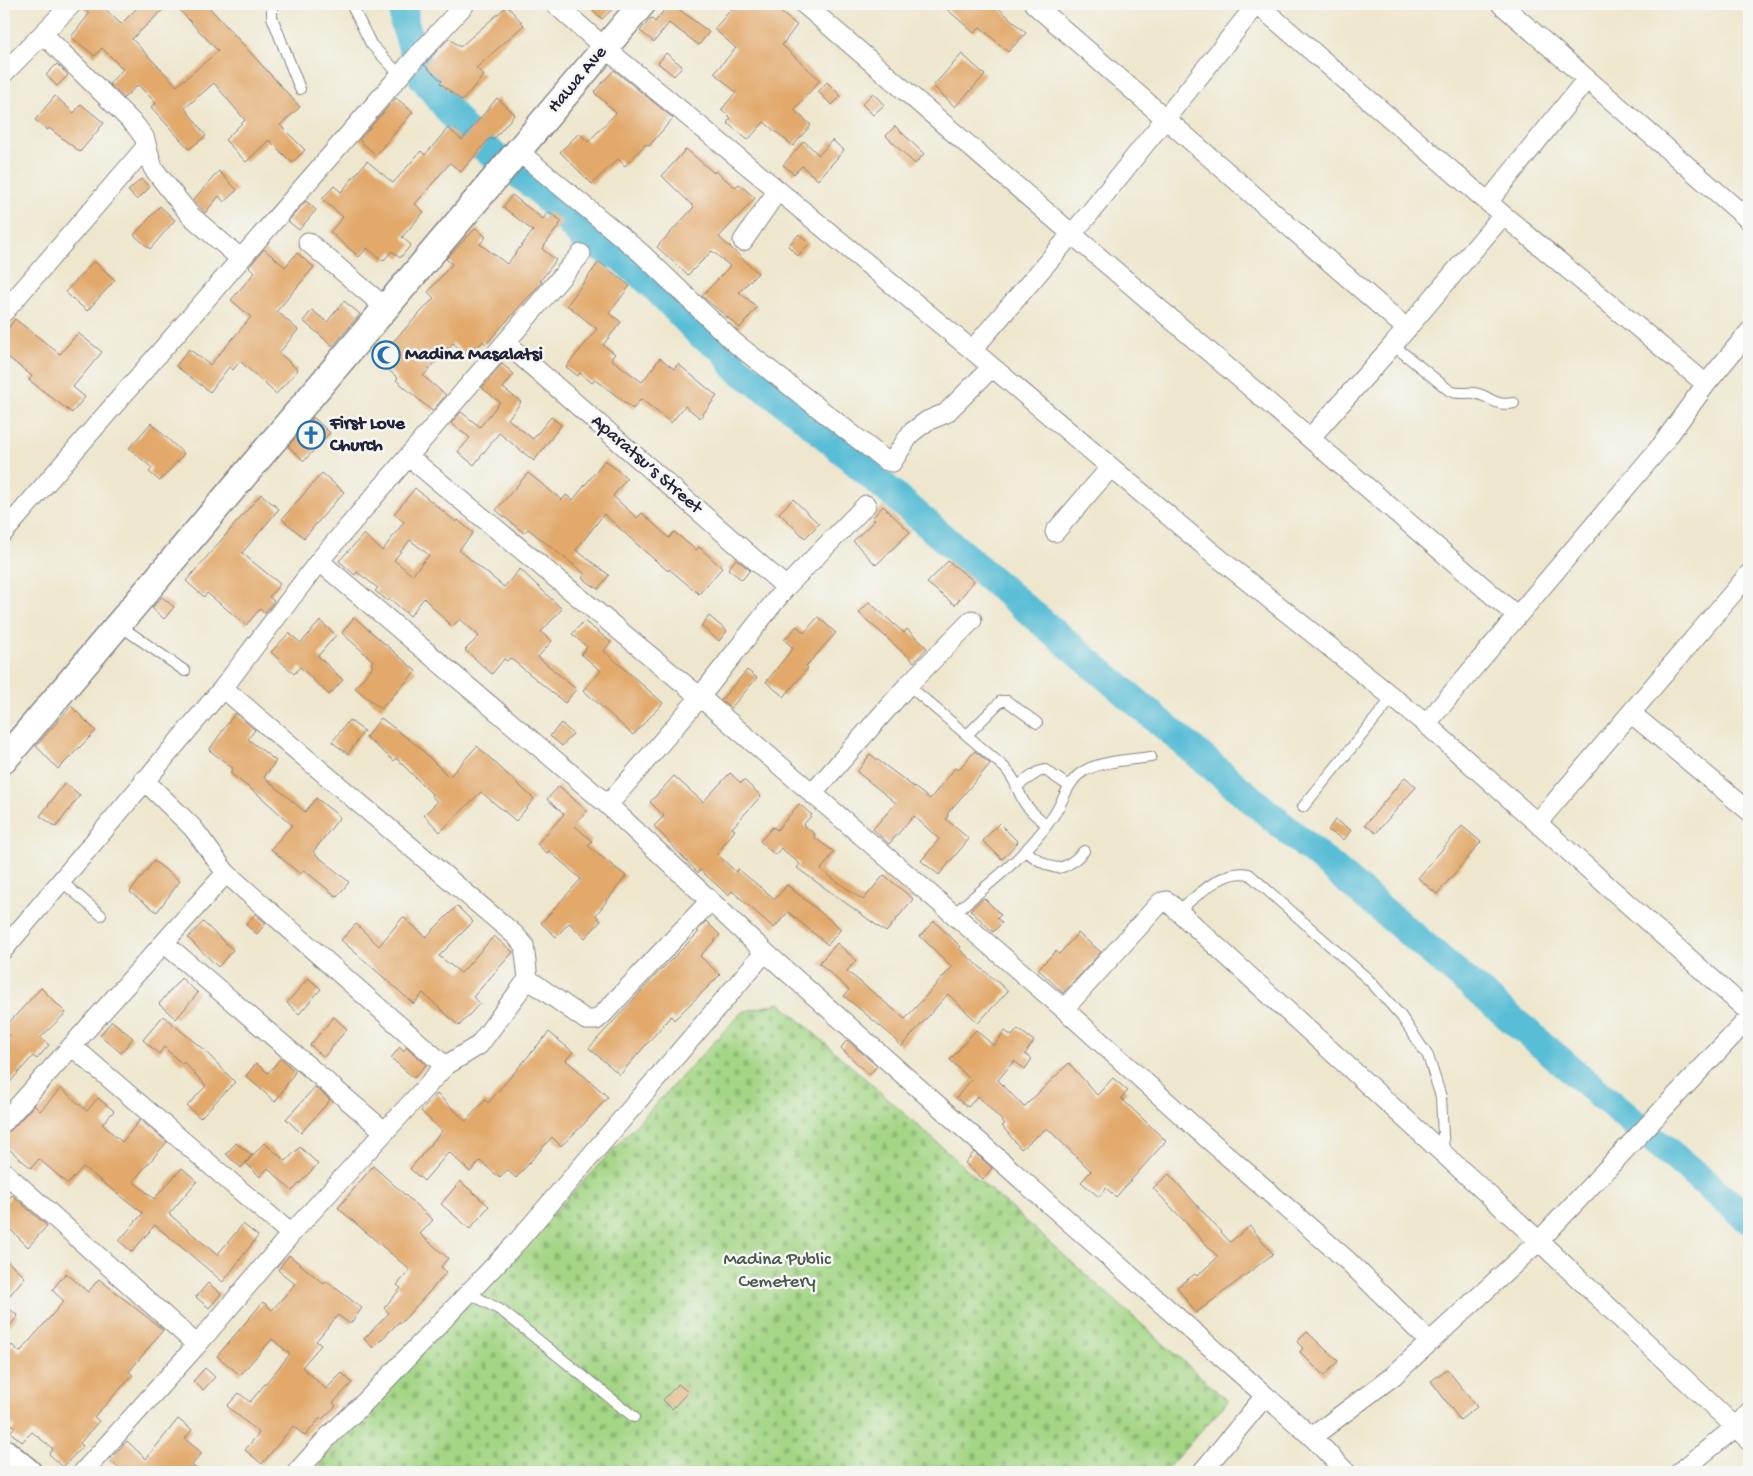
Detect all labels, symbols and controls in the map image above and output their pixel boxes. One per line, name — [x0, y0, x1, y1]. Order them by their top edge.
street label: Hawa Ave — [543, 42, 613, 118]
mosque icon: Madina Masalatsi — [371, 340, 401, 370]
place label: Madina Masalatsi — [405, 344, 543, 367]
street label: Aparatsu’s Street — [586, 410, 708, 521]
place label: First Love Church — [329, 413, 406, 458]
church icon: First Love Church — [296, 420, 326, 450]
park label: Madina Public Cemetery — [723, 1249, 831, 1294]

